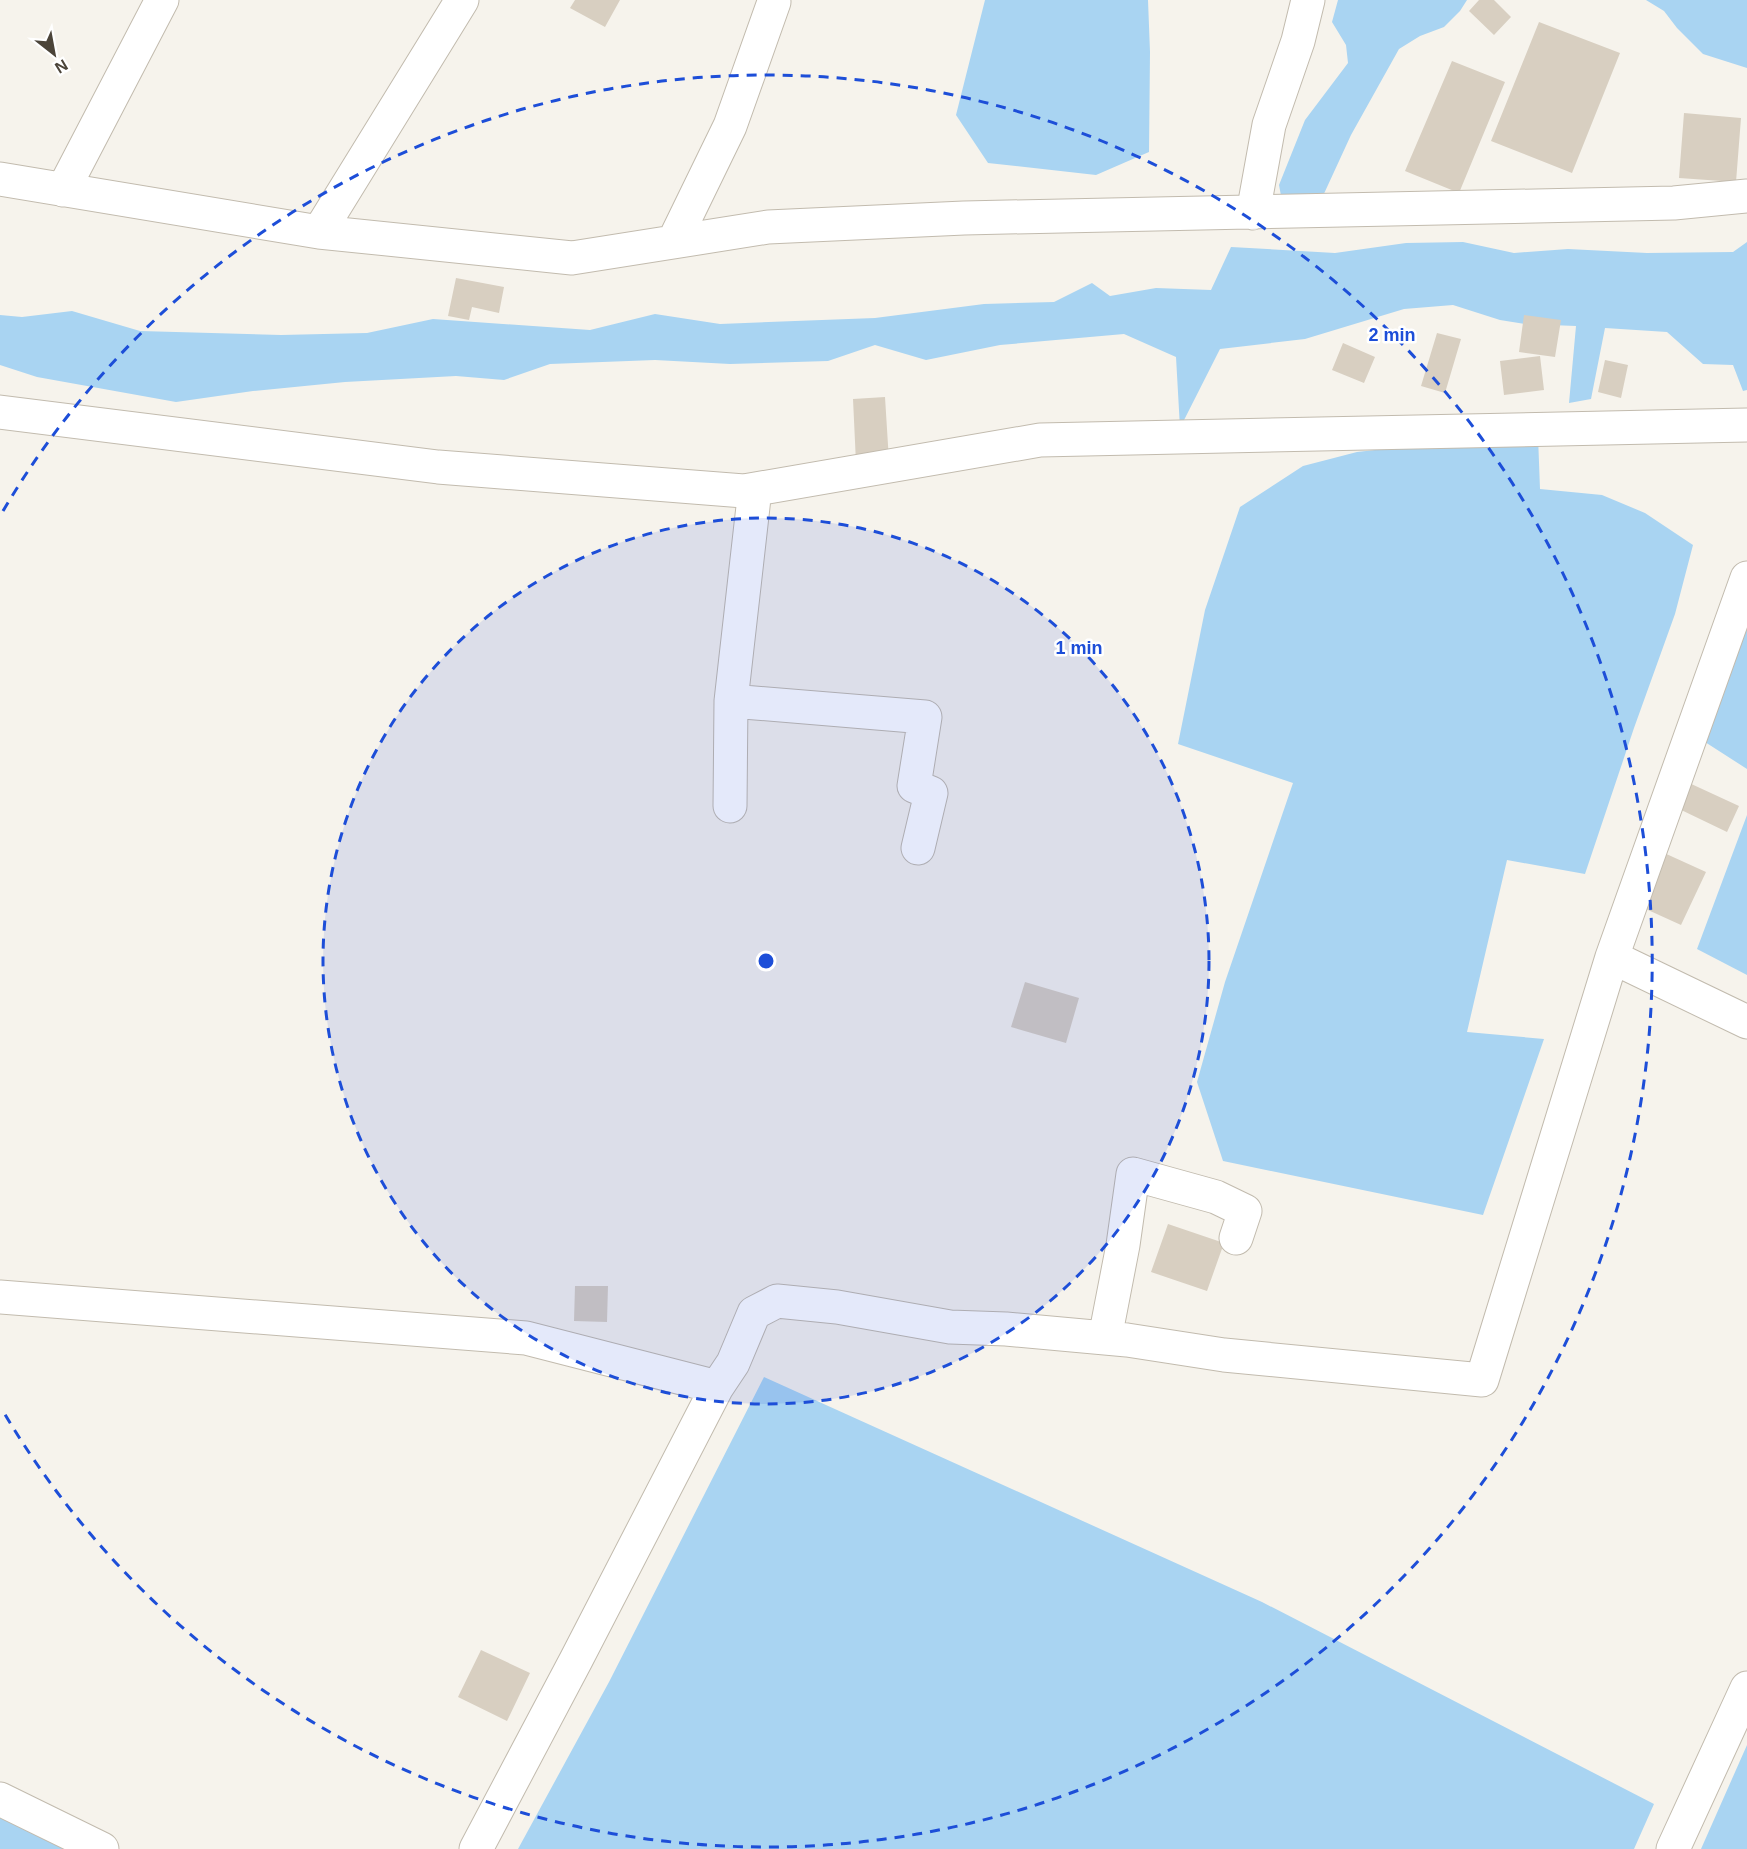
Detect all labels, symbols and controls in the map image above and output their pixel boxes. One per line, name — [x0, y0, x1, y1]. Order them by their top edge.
north arrow — [24, 24, 84, 84]
text: N — [52, 56, 71, 77]
text: 2 min — [1368, 325, 1416, 345]
text: 1 min — [1055, 638, 1103, 658]
centre of rings — [756, 951, 776, 971]

